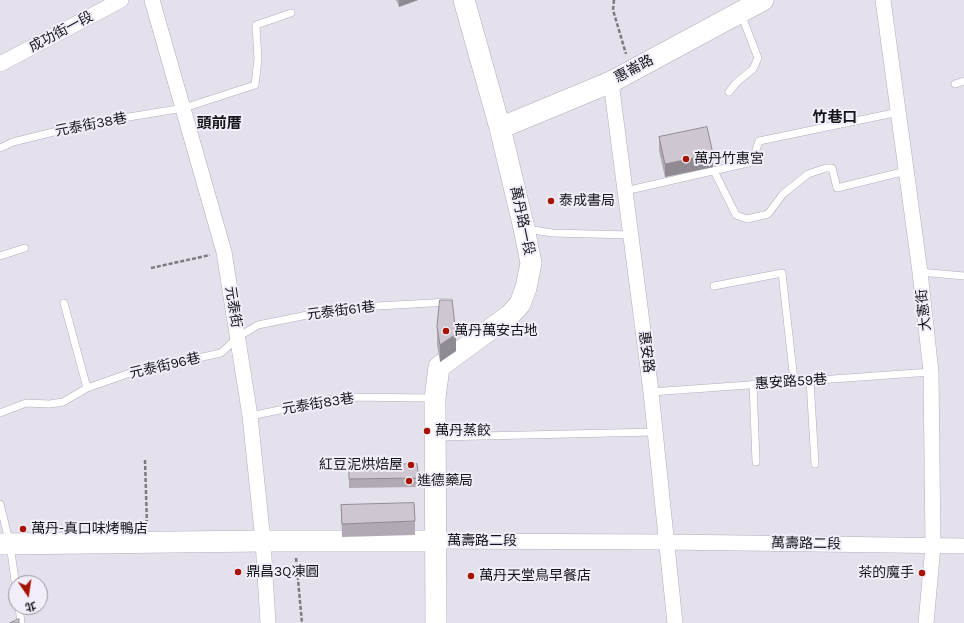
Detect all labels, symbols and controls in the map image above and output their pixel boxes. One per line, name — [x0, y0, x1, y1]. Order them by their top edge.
street label: 成功街一段 — [26, 8, 96, 56]
street label: 惠崙路 — [612, 52, 656, 86]
district label: 竹巷口 — [813, 109, 857, 127]
street label: 元泰街38巷 — [54, 110, 128, 140]
district label: 頭前厝 — [197, 115, 241, 133]
place label: 萬丹竹惠宮 — [694, 151, 764, 167]
marker: 萬丹竹惠宮 — [681, 154, 691, 164]
street label: 萬丹路一段 — [507, 185, 537, 257]
place label: 泰成書局 — [559, 193, 615, 209]
marker: 泰成書局 — [546, 196, 556, 206]
street label: 元泰街 — [221, 285, 245, 329]
street label: 大憲街 — [913, 288, 935, 332]
street label: 元泰街61巷 — [306, 298, 376, 324]
place label: 萬丹萬安古地 — [454, 323, 538, 339]
marker: 萬丹萬安古地 — [441, 326, 451, 336]
street label: 惠安路 — [635, 330, 657, 374]
street label: 元泰街96巷 — [128, 350, 202, 382]
street label: 惠安路59巷 — [754, 371, 828, 393]
street label: 元泰街83巷 — [281, 390, 355, 418]
place label: 萬丹蒸餃 — [435, 423, 491, 439]
marker: 萬丹蒸餃 — [422, 426, 432, 436]
place label: 紅豆泥烘焙屋 — [319, 457, 403, 473]
marker: 紅豆泥烘焙屋 — [406, 460, 416, 470]
place label: 進德藥局 — [417, 473, 473, 489]
marker: 進德藥局 — [404, 476, 414, 486]
place label: 萬丹-真口味烤鴨店 — [31, 521, 148, 537]
marker: 萬丹-真口味烤鴨店 — [18, 524, 28, 534]
street label: 萬壽路二段 — [447, 533, 517, 549]
street label: 萬壽路二段 — [771, 535, 841, 553]
place label: 鼎昌3Q凍圓 — [246, 564, 319, 580]
place label: 茶的魔手 — [858, 565, 914, 581]
marker: 鼎昌3Q凍圓 — [233, 567, 243, 577]
place label: 萬丹天堂鳥早餐店 — [479, 568, 591, 584]
marker: 茶的魔手 — [917, 568, 927, 578]
marker: 萬丹天堂鳥早餐店 — [466, 571, 476, 581]
north arrow — [8, 575, 48, 615]
text: 北 — [24, 599, 37, 614]

